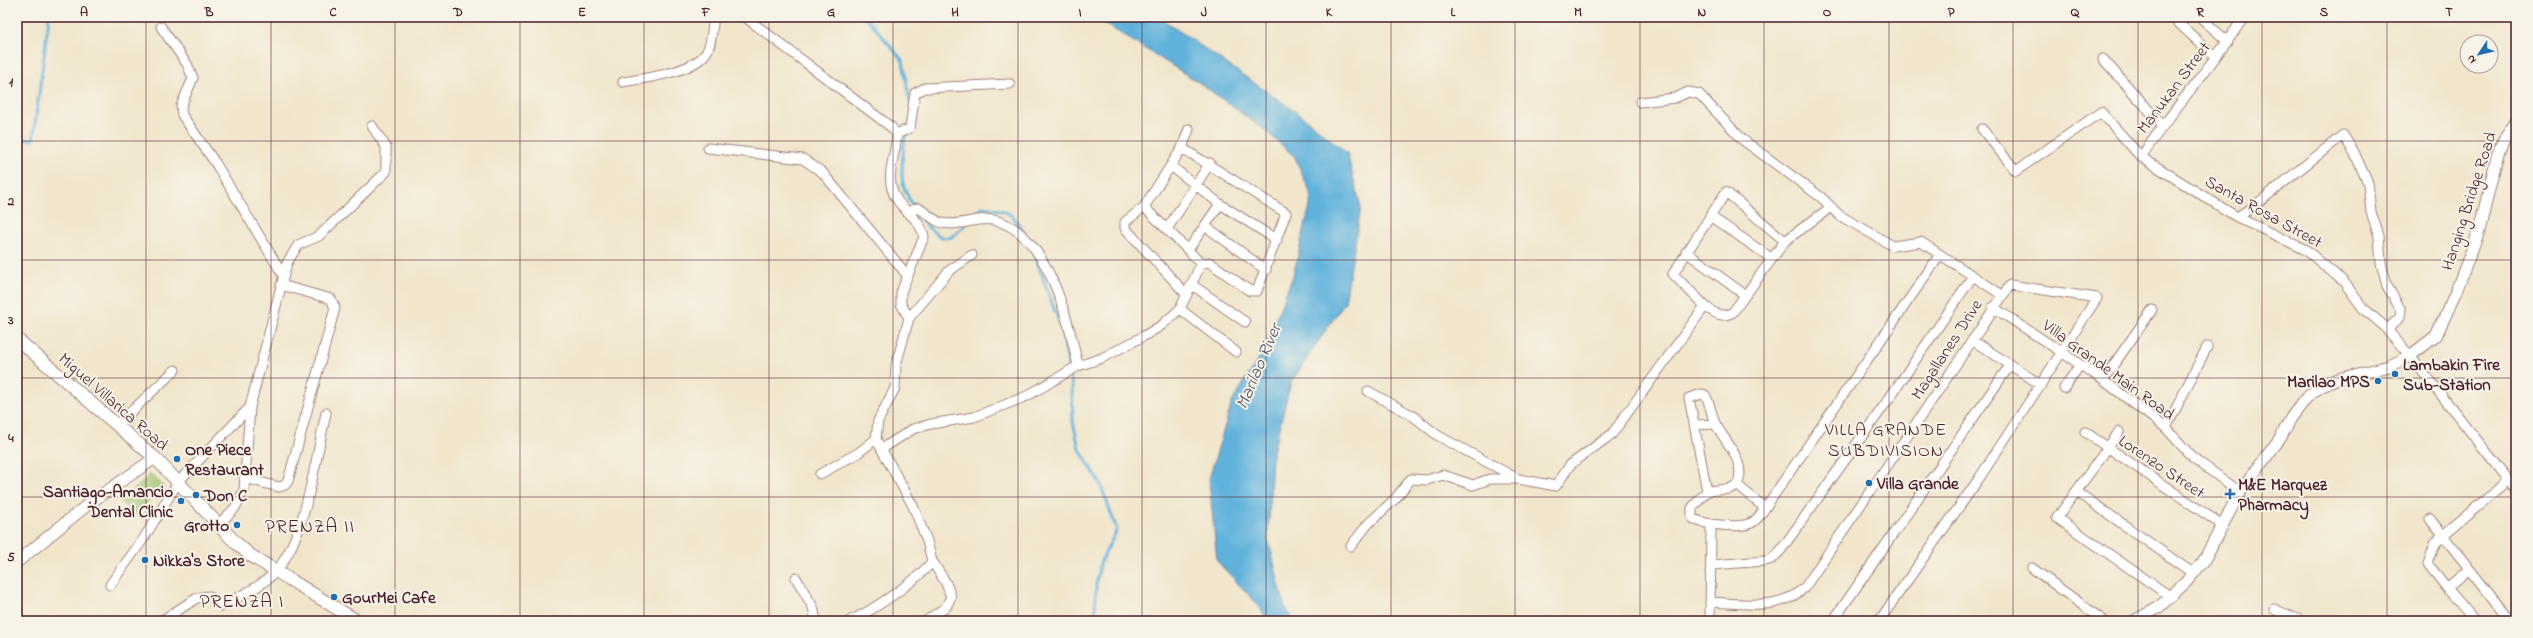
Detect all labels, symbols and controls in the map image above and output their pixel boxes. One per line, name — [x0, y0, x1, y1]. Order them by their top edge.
text: A — [80, 3, 88, 22]
text: B — [204, 3, 214, 22]
text: C — [329, 3, 337, 22]
text: D — [452, 3, 463, 22]
text: E — [578, 3, 586, 22]
text: F — [701, 3, 711, 22]
text: G — [827, 3, 835, 22]
text: H — [951, 3, 959, 22]
text: I — [1078, 3, 1082, 22]
text: J — [1201, 3, 1207, 22]
text: K — [1326, 3, 1333, 22]
text: L — [1451, 3, 1457, 22]
text: M — [1574, 3, 1582, 22]
text: N — [1698, 3, 1707, 22]
text: O — [1823, 3, 1832, 22]
text: P — [1948, 3, 1955, 22]
text: Q — [2071, 3, 2080, 22]
text: R — [2195, 3, 2204, 22]
text: S — [2320, 3, 2329, 22]
text: T — [2445, 3, 2453, 22]
north arrow — [2459, 34, 2499, 74]
street label: Manukan Street — [2131, 36, 2217, 139]
text: N — [2463, 52, 2480, 67]
text: 1 — [9, 73, 14, 92]
street label: Hanging Bridge Road — [2435, 129, 2506, 275]
street label: Santa Rosa Street — [2200, 170, 2327, 255]
text: 2 — [7, 192, 15, 211]
street label: Magallanes Drive — [1905, 294, 1991, 406]
text: 3 — [7, 311, 14, 330]
street label: Villa Grande Main Road — [2036, 313, 2180, 427]
water label: Marilao River — [1230, 318, 1290, 413]
street label: Miguel Villarica Road — [51, 347, 174, 459]
place label: Lambakin Fire Sub-Station — [2403, 353, 2501, 398]
marker: Lambakin Fire Sub-Station — [2390, 369, 2400, 379]
place label: Marilao MPS — [2287, 370, 2370, 395]
marker: Marilao MPS — [2373, 376, 2383, 386]
district label: VILLA GRANDE SUBDIVISION — [1824, 418, 1947, 465]
text: 4 — [7, 429, 14, 448]
street label: Lorenzo Street — [2113, 429, 2210, 506]
place label: One Piece Restaurant — [185, 438, 264, 483]
marker: One Piece Restaurant — [172, 454, 182, 464]
place label: Villa Grande — [1876, 472, 1960, 497]
place label: M&E Marquez Pharmacy — [2238, 473, 2328, 520]
marker: Villa Grande — [1864, 478, 1874, 488]
place label: Santiago-Amancio Dental Clinic — [43, 480, 173, 525]
place label: Don C — [203, 484, 248, 509]
marker: M&E Marquez Pharmacy — [2225, 489, 2235, 499]
marker: Don C — [191, 490, 201, 500]
marker: Santiago-Amancio Dental Clinic — [176, 496, 186, 506]
place label: Grotto — [184, 514, 229, 539]
district label: PRENZA II — [265, 514, 355, 541]
marker: Grotto — [232, 520, 242, 530]
text: 5 — [7, 548, 15, 567]
place label: Nikka's Store — [153, 549, 246, 574]
marker: Nikka's Store — [140, 555, 150, 565]
place label: GourMei Cafe — [342, 586, 437, 611]
district label: PRENZA I — [200, 589, 284, 616]
marker: GourMei Cafe — [329, 592, 339, 602]

